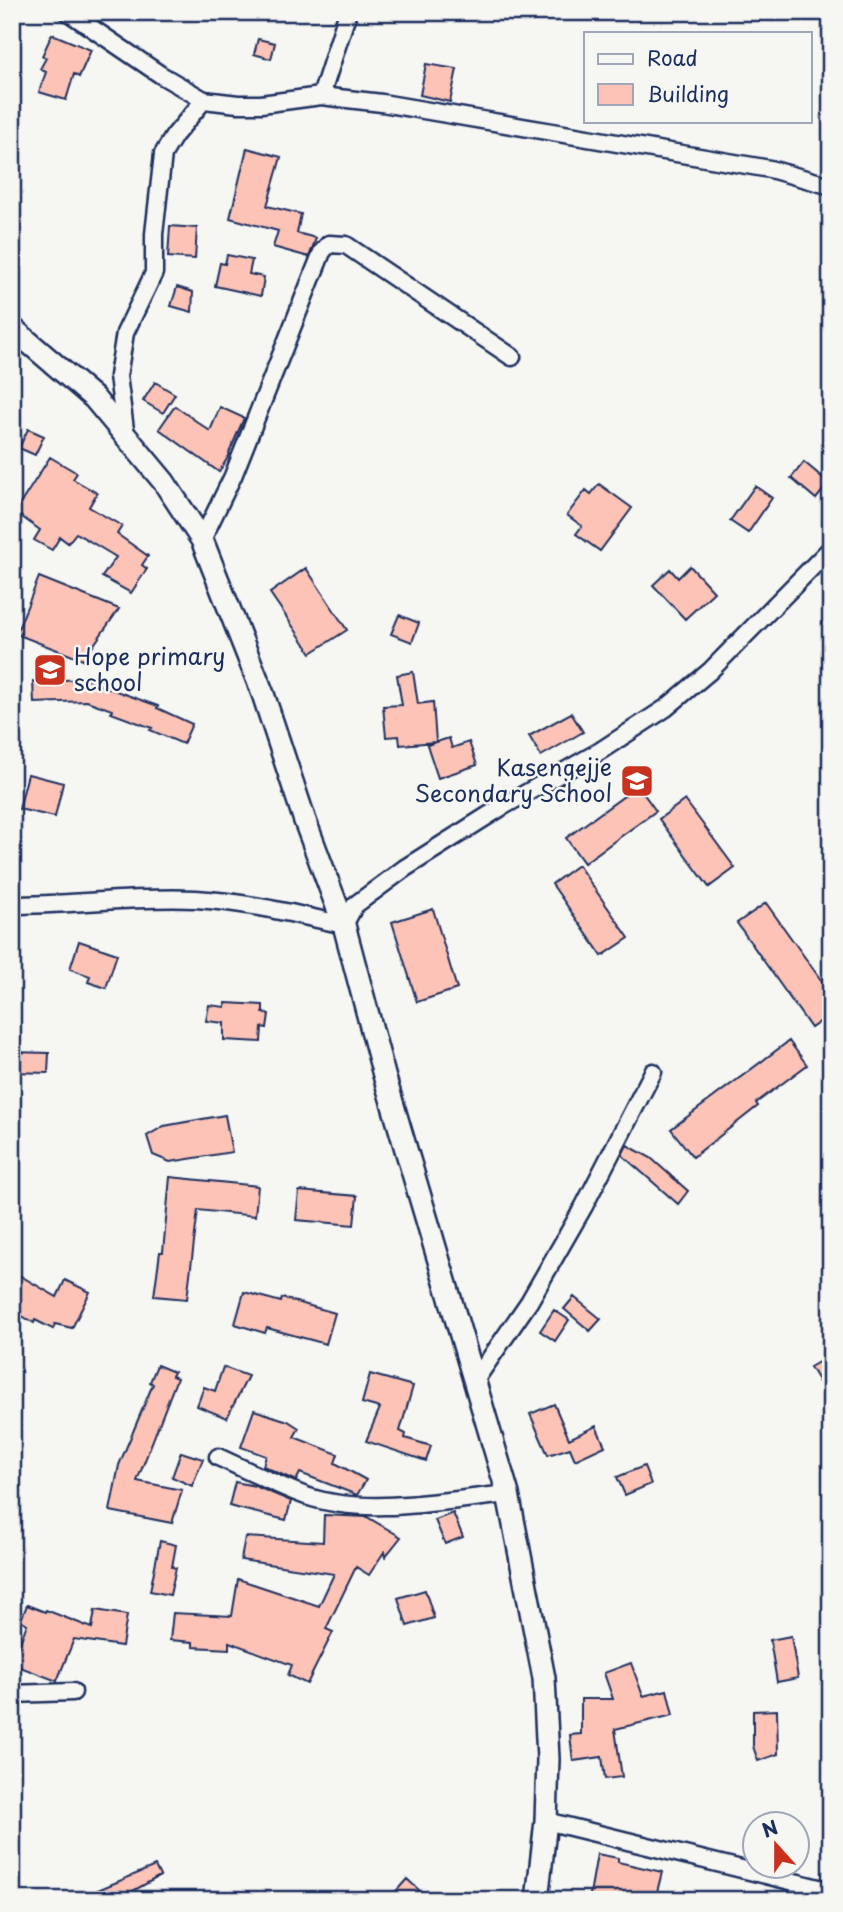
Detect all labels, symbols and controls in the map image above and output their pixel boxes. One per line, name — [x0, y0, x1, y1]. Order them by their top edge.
legend — [584, 32, 812, 122]
text: Road — [647, 41, 698, 73]
text: Building — [647, 77, 729, 109]
place label: Hope primary school — [74, 638, 225, 699]
school or university icon: Hope primary school — [31, 651, 69, 689]
place label: Kasengejje Secondary School — [415, 749, 612, 810]
school or university icon: Kasengejje Secondary School — [618, 762, 656, 800]
north arrow — [742, 1811, 812, 1881]
text: N — [758, 1812, 782, 1844]

